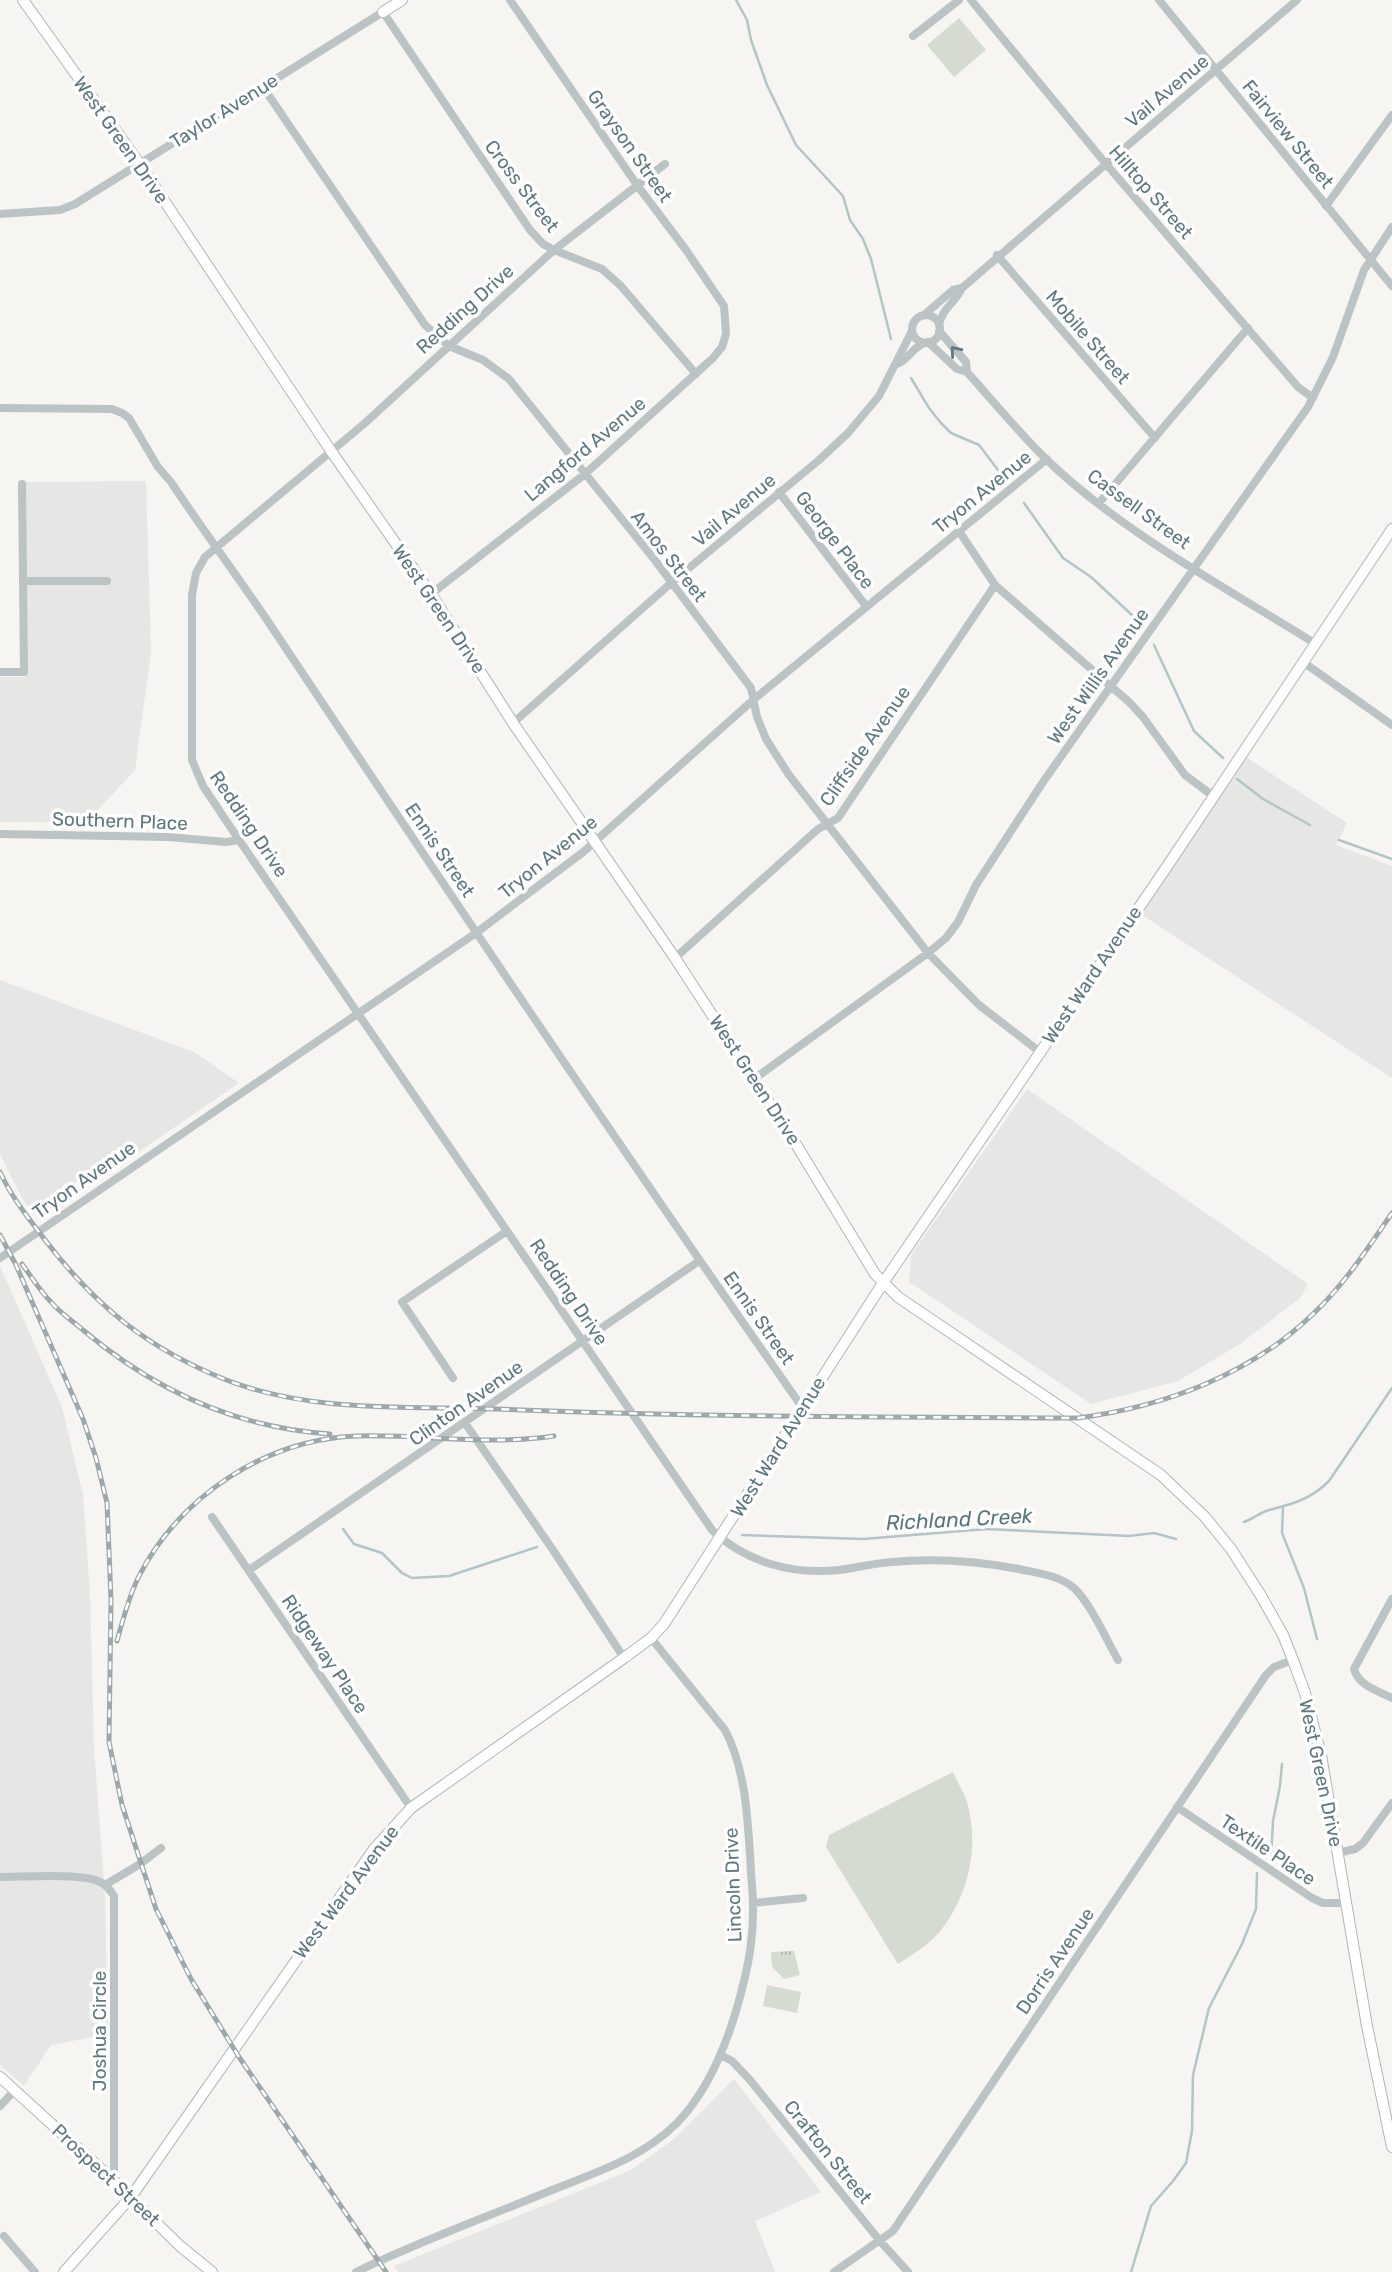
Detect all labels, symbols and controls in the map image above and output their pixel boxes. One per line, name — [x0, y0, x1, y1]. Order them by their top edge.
street label: Vail Avenue — [1121, 49, 1213, 133]
street label: Taylor Avenue — [166, 69, 282, 153]
street label: West Green Drive — [68, 72, 174, 208]
street label: Fairview Street — [1237, 75, 1339, 193]
street label: Grayson Street — [583, 85, 678, 207]
street label: Cross Street — [480, 135, 564, 237]
street label: Hilltop Street — [1104, 140, 1198, 244]
street label: Redding Drive — [411, 259, 519, 359]
street label: Mobile Street — [1041, 285, 1135, 389]
one-way arrow — [951, 346, 963, 359]
street label: Langford Avenue — [520, 392, 650, 506]
street label: Tryon Avenue — [928, 445, 1036, 539]
street label: Cassell Street — [1083, 464, 1196, 554]
street label: Vail Avenue — [688, 468, 780, 552]
street label: George Place — [791, 487, 879, 593]
street label: Amos Street — [626, 506, 712, 607]
street label: West Green Drive — [387, 540, 491, 678]
street label: West Willis Avenue — [1042, 603, 1154, 749]
street label: Cliffside Avenue — [815, 681, 915, 811]
street label: Redding Drive — [205, 766, 293, 882]
street label: Ennis Street — [400, 799, 480, 902]
street label: Southern Place — [52, 807, 188, 835]
street label: Tryon Avenue — [494, 810, 602, 904]
street label: West Ward Avenue — [1037, 902, 1147, 1048]
street label: West Green Drive — [704, 1011, 806, 1149]
street label: Tryon Avenue — [28, 1136, 140, 1224]
street label: Redding Drive — [525, 1234, 613, 1350]
street label: Ennis Street — [718, 1267, 800, 1369]
street label: Clinton Avenue — [405, 1355, 527, 1451]
street label: West Ward Avenue — [726, 1373, 830, 1521]
water label: Richland Creek — [885, 1503, 1034, 1535]
street label: Ridgeway Place — [277, 1590, 373, 1718]
street label: West Green Drive — [1294, 1697, 1348, 1849]
street label: Textile Place — [1216, 1810, 1320, 1890]
street label: West Ward Avenue — [288, 1821, 404, 1963]
street label: Lincoln Drive — [720, 1827, 746, 1943]
street label: Dorris Avenue — [1011, 1903, 1099, 2019]
street label: Joshua Circle — [88, 1971, 111, 2091]
street label: Crafton Street — [779, 2095, 877, 2209]
street label: Prospect Street — [47, 2119, 165, 2231]

